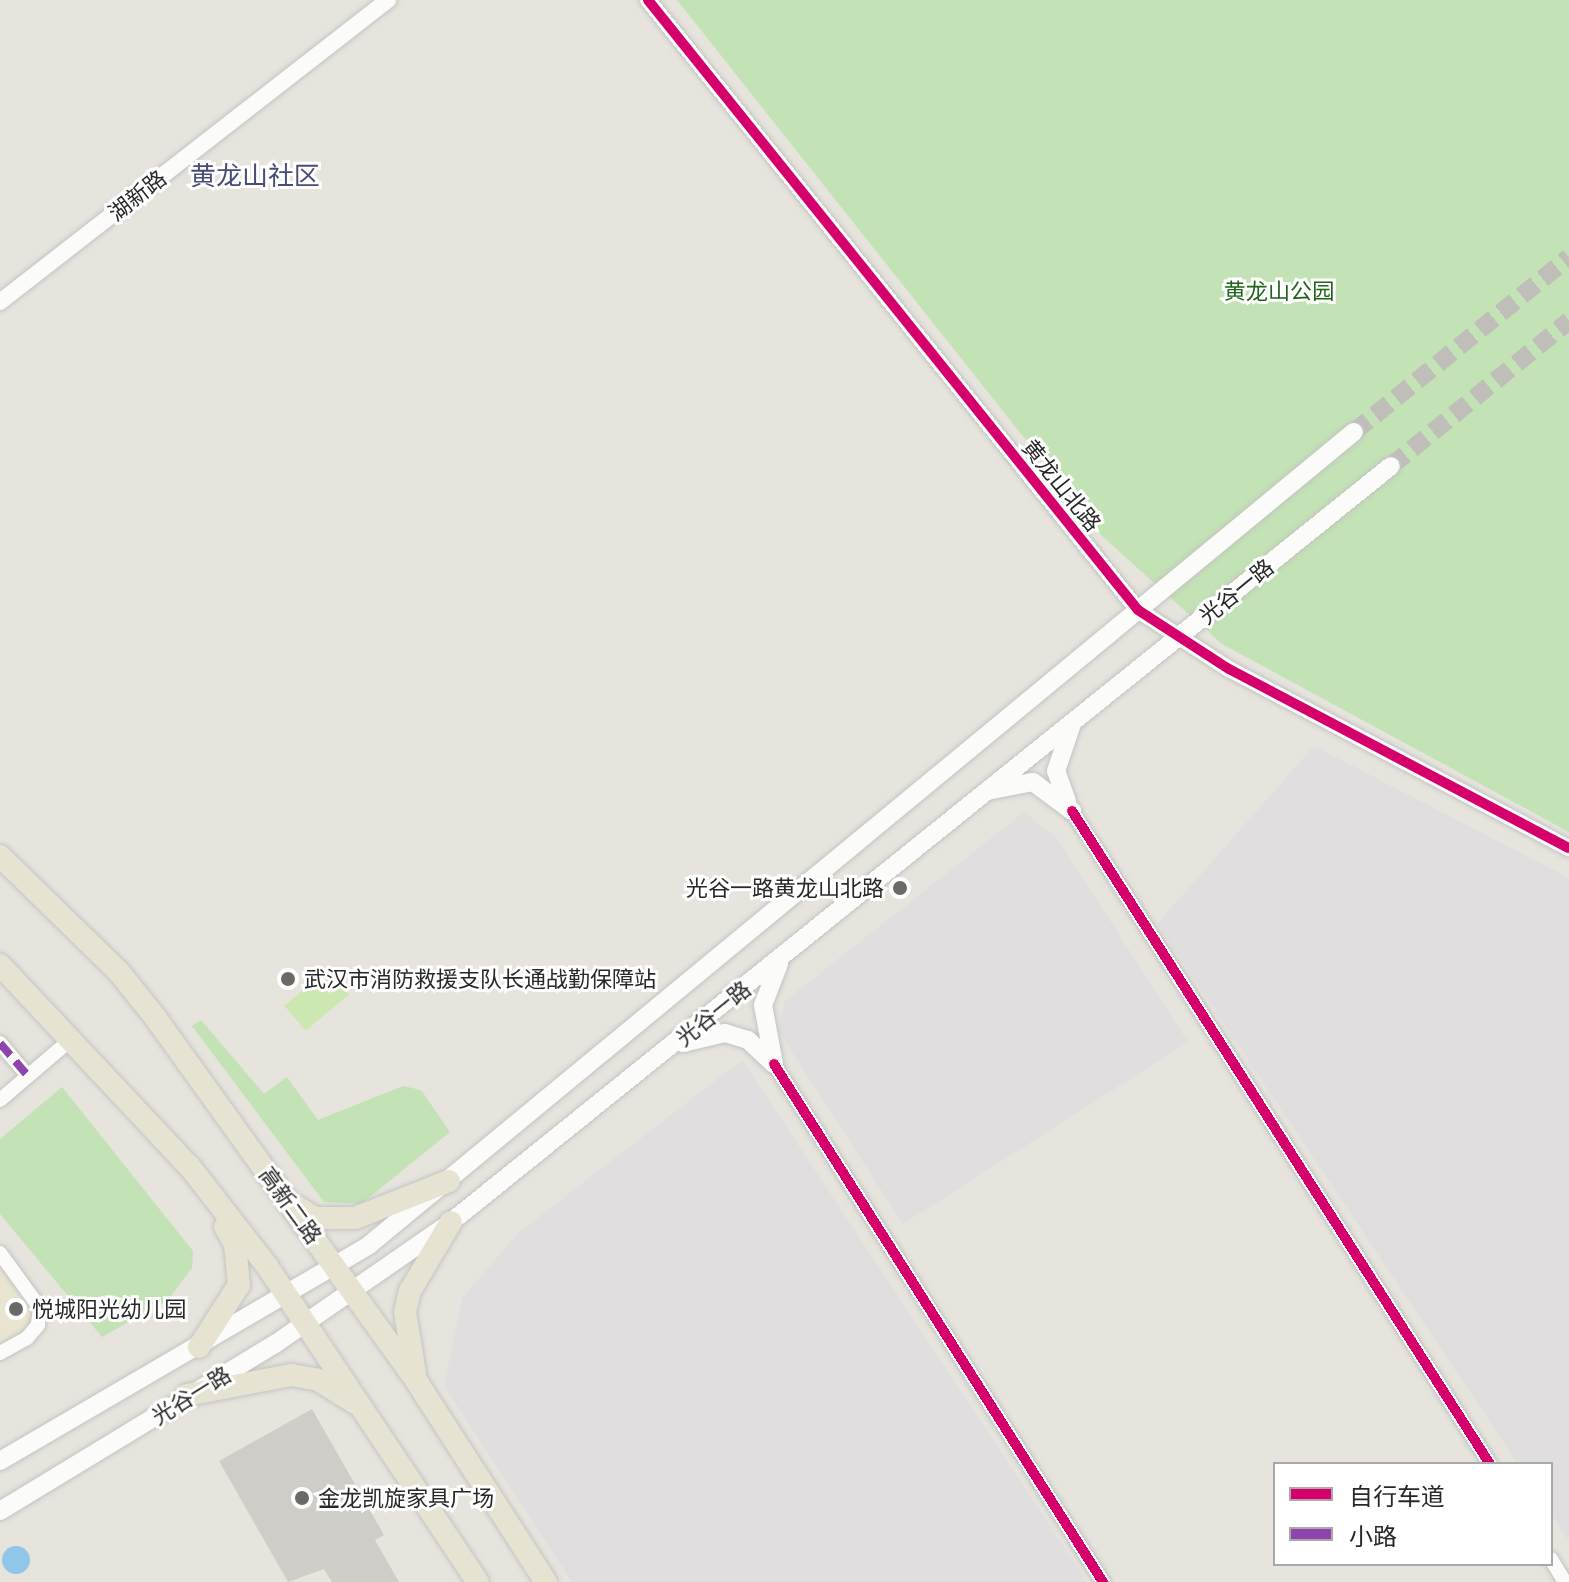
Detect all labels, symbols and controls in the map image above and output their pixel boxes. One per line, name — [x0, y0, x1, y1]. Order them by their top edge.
district label: 黄龙山社区 — [190, 159, 320, 191]
street label: 湖新路 — [103, 164, 171, 226]
park label: 黄龙山公园 — [1224, 278, 1334, 304]
street label: 黄龙山北路 — [1017, 434, 1107, 536]
street label: 光谷一路 — [1193, 553, 1279, 629]
place label: 光谷一路黄龙山北路 — [686, 875, 884, 901]
marker: 光谷一路黄龙山北路 — [891, 879, 909, 897]
place label: 武汉市消防救援支队长通战勤保障站 — [304, 966, 656, 992]
marker: 武汉市消防救援支队长通战勤保障站 — [279, 970, 297, 988]
street label: 光谷一路 — [670, 975, 756, 1051]
street label: 高新二路 — [254, 1162, 328, 1248]
place label: 悦城阳光幼儿园 — [32, 1296, 186, 1322]
marker: 悦城阳光幼儿园 — [7, 1300, 25, 1318]
street label: 光谷一路 — [147, 1360, 235, 1430]
legend — [1273, 1462, 1553, 1566]
text: 自行车道 — [1349, 1481, 1445, 1510]
place label: 金龙凯旋家具广场 — [318, 1485, 494, 1511]
marker: 金龙凯旋家具广场 — [293, 1489, 311, 1507]
text: 小路 — [1349, 1521, 1397, 1550]

